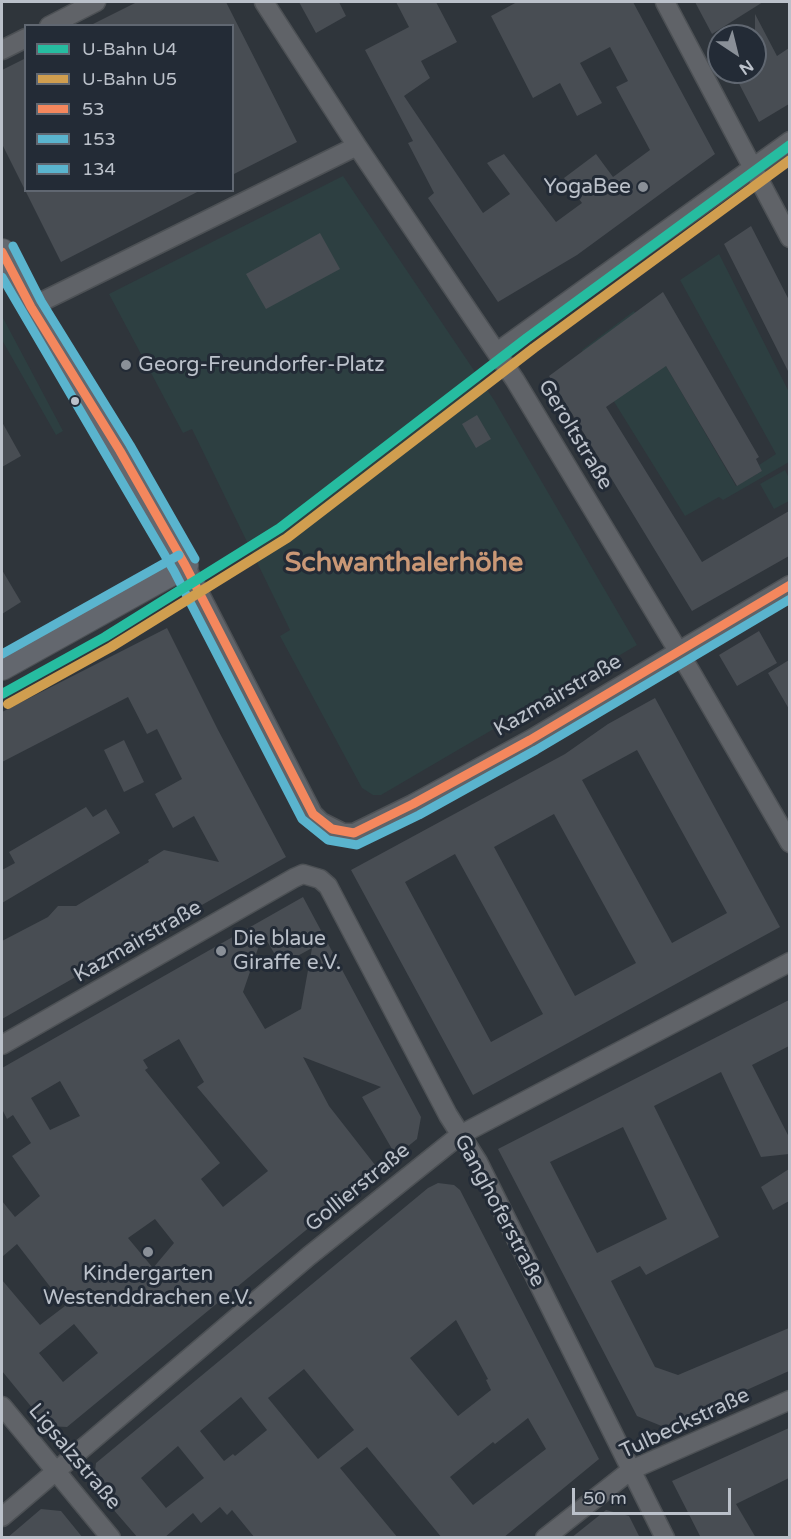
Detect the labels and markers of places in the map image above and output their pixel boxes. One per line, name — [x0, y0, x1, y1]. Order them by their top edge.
place label: YogaBee — [543, 174, 631, 200]
marker: YogaBee — [636, 180, 650, 194]
place label: Georg-Freundorfer-Platz — [138, 352, 385, 378]
marker: Georg-Freundorfer-Platz — [119, 358, 133, 372]
unlabelled marker — [69, 395, 81, 407]
place label: Die blaue Giraffe e.V. — [233, 926, 341, 976]
marker: Die blaue Giraffe e.V. — [214, 944, 228, 958]
marker: Kindergarten Westenddrachen e.V. — [141, 1245, 155, 1259]
place label: Kindergarten Westenddrachen e.V. — [43, 1261, 253, 1311]

